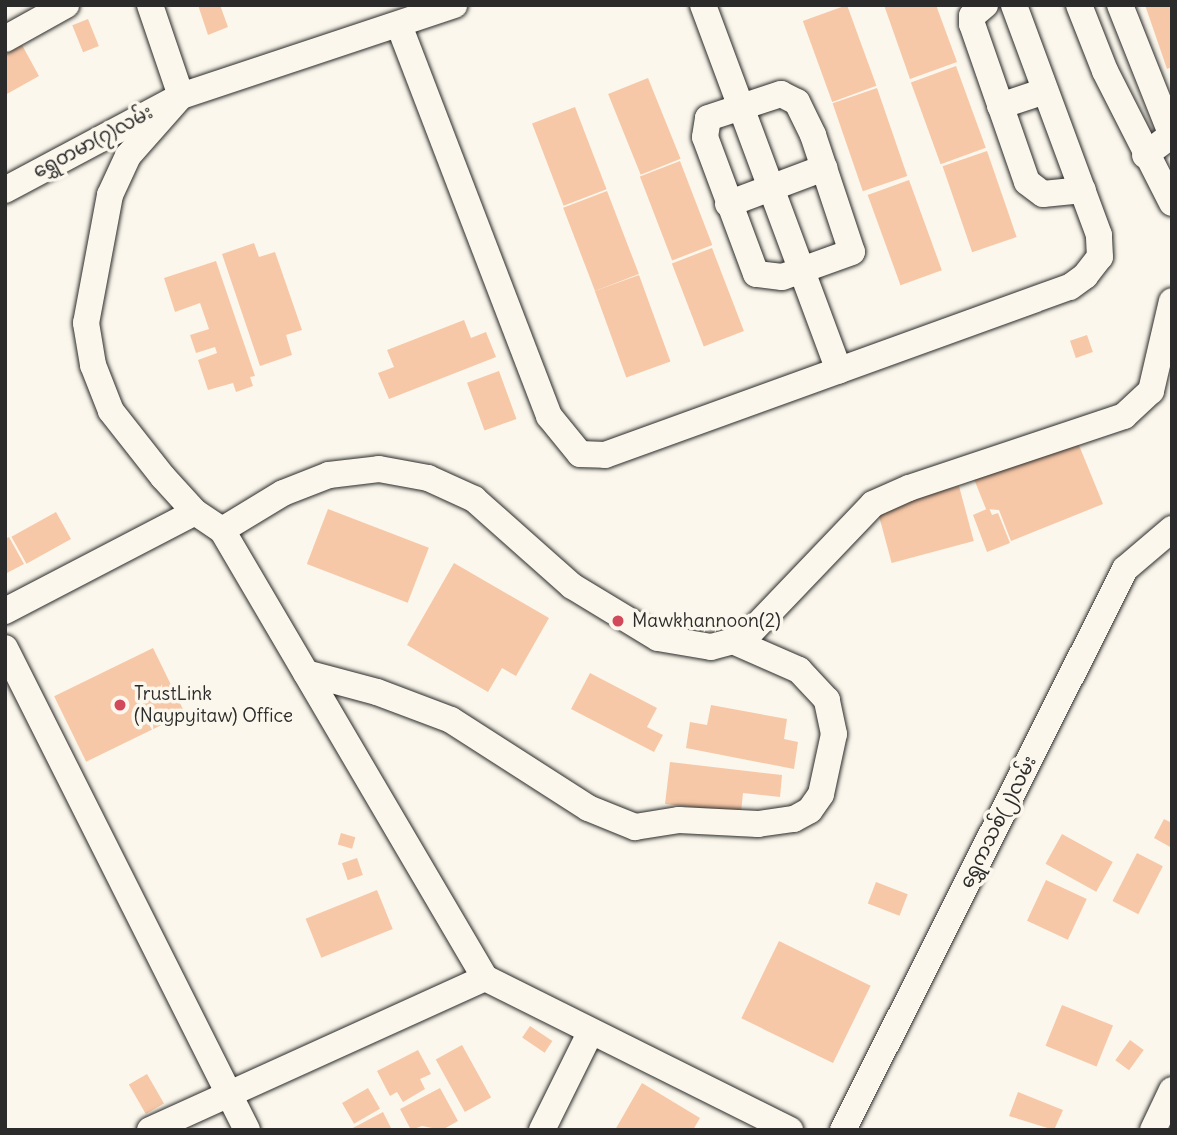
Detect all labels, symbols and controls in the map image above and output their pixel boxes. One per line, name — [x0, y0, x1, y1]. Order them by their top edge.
street label: ရွှေတမာ(၇)လမ်း — [29, 101, 157, 183]
place label: Mawkhannoon(2) — [632, 610, 781, 632]
marker: Mawkhannoon(2) — [610, 613, 626, 629]
place label: TrustLink (Naypyitaw) Office — [134, 683, 293, 727]
marker: TrustLink (Naypyitaw) Office — [112, 697, 128, 713]
street label: ရွှေကသစ်(၂)လမ်း — [955, 752, 1041, 892]

